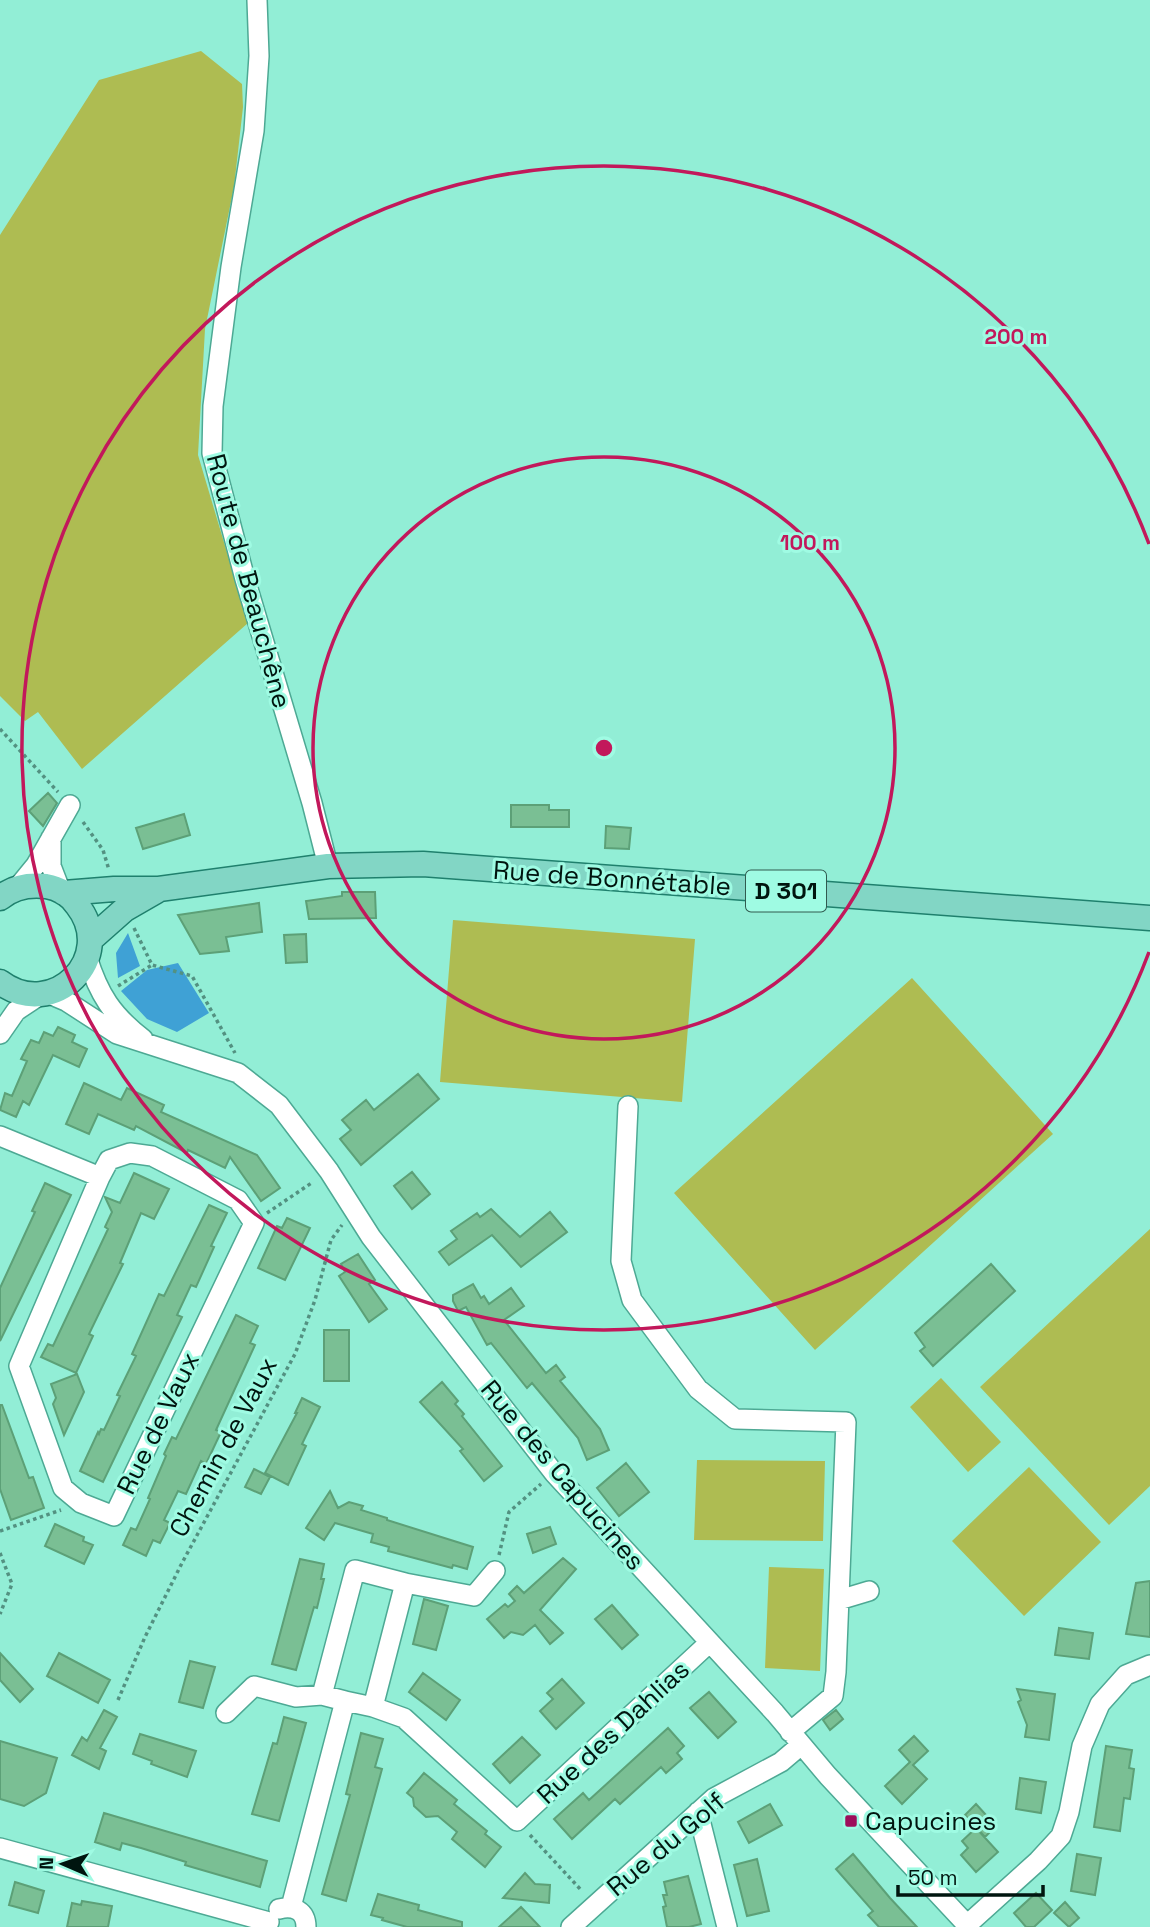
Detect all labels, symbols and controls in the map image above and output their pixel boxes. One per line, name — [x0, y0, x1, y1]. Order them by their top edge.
text: 200 m — [985, 323, 1047, 350]
street label: Route de Beauchêne — [199, 450, 299, 712]
text: 100 m — [780, 529, 840, 556]
centre of rings — [592, 736, 616, 760]
street label: Rue de Bonnétable — [492, 853, 732, 903]
road number: D 301 — [746, 870, 826, 912]
street label: Rue de Vaux — [109, 1346, 207, 1500]
street label: Chemin de Vaux — [161, 1351, 285, 1543]
street label: Rue des Capucines — [473, 1373, 653, 1577]
street label: Rue des Dahlias — [530, 1653, 696, 1811]
street label: Rue du Golf — [600, 1784, 732, 1904]
place label: Capucines — [865, 1804, 996, 1838]
marker: Capucines — [843, 1813, 859, 1829]
north arrow — [28, 1829, 98, 1899]
scale bar — [898, 1854, 1043, 1898]
text: N — [34, 1857, 59, 1870]
text: 50 m — [908, 1864, 958, 1891]

